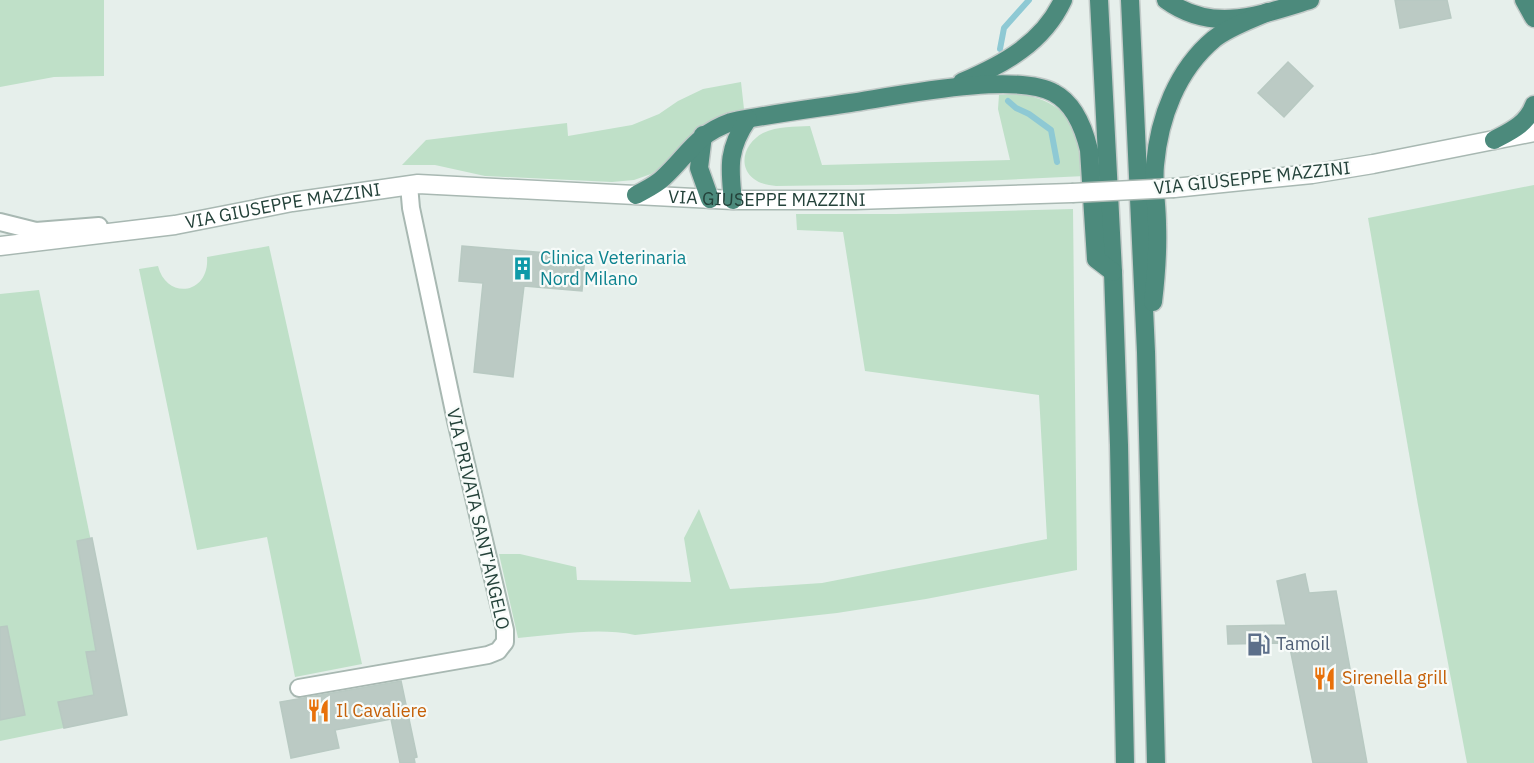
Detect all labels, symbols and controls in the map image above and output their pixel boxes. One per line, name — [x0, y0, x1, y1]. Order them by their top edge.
street label: VIA GIUSEPPE MAZZINI — [1153, 156, 1351, 199]
street label: VIA GIUSEPPE MAZZINI — [183, 177, 382, 234]
street label: VIA GIUSEPPE MAZZINI — [668, 185, 866, 211]
place label: Clinica Veterinaria Nord Milano — [540, 246, 687, 290]
building icon: Clinica Veterinaria Nord Milano — [509, 255, 535, 281]
street label: VIA PRIVATA SANT'ANGELO — [442, 406, 515, 632]
fuel station icon: Tamoil — [1245, 631, 1271, 657]
place label: Tamoil — [1276, 632, 1330, 655]
restaurant icon: Sirenella grill — [1311, 665, 1337, 691]
place label: Sirenella grill — [1342, 666, 1447, 689]
restaurant icon: Il Cavaliere — [305, 698, 331, 724]
place label: Il Cavaliere — [336, 699, 427, 722]

